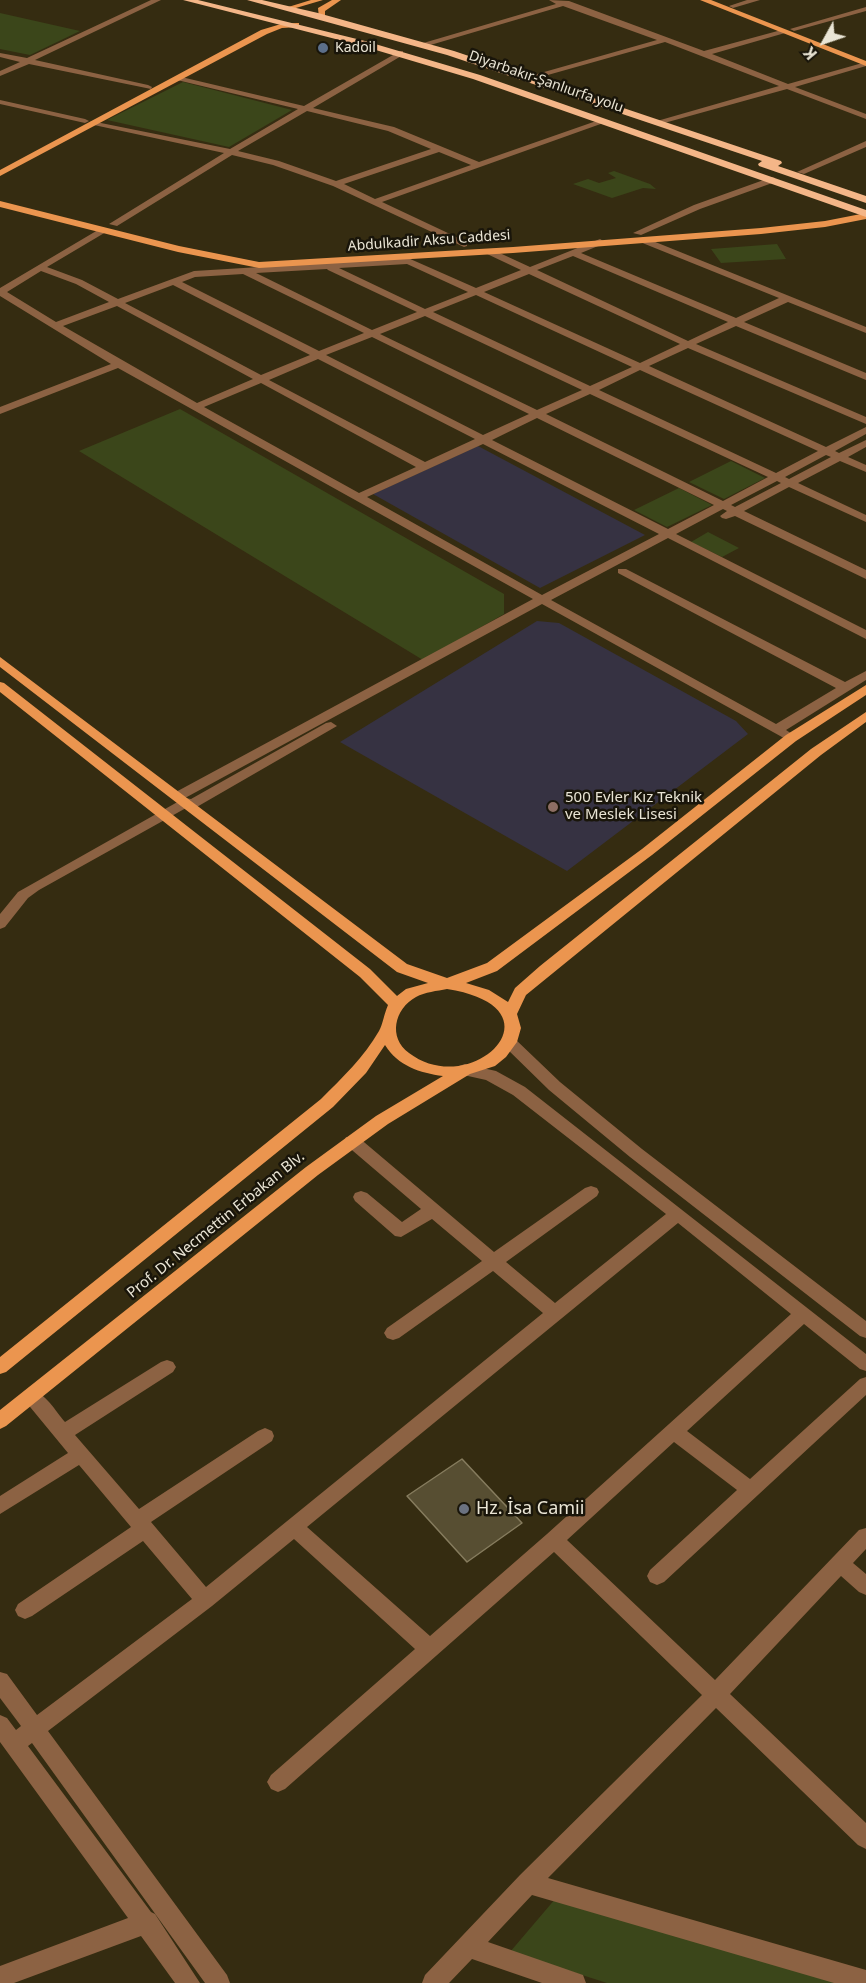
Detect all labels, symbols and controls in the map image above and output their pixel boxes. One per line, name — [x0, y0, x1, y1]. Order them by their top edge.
north arrow — [794, 12, 854, 72]
place label: Kadoil — [335, 40, 376, 56]
marker: Kadoil — [316, 41, 330, 55]
text: K — [798, 42, 822, 65]
street label: Diyarbakır-Şanlıurfa yolu — [466, 48, 626, 116]
street label: Abdulkadir Aksu Caddesi — [347, 227, 511, 255]
place label: 500 Evler Kız Teknik ve Meslek Lisesi — [565, 789, 702, 824]
marker: 500 Evler Kız Teknik ve Meslek Lisesi — [546, 800, 560, 814]
street label: Prof. Dr. Necmettin Erbakan Blv. — [124, 1148, 308, 1302]
place label: Hz. İsa Camii — [476, 1498, 584, 1520]
marker: Hz. İsa Camii — [457, 1502, 471, 1516]

